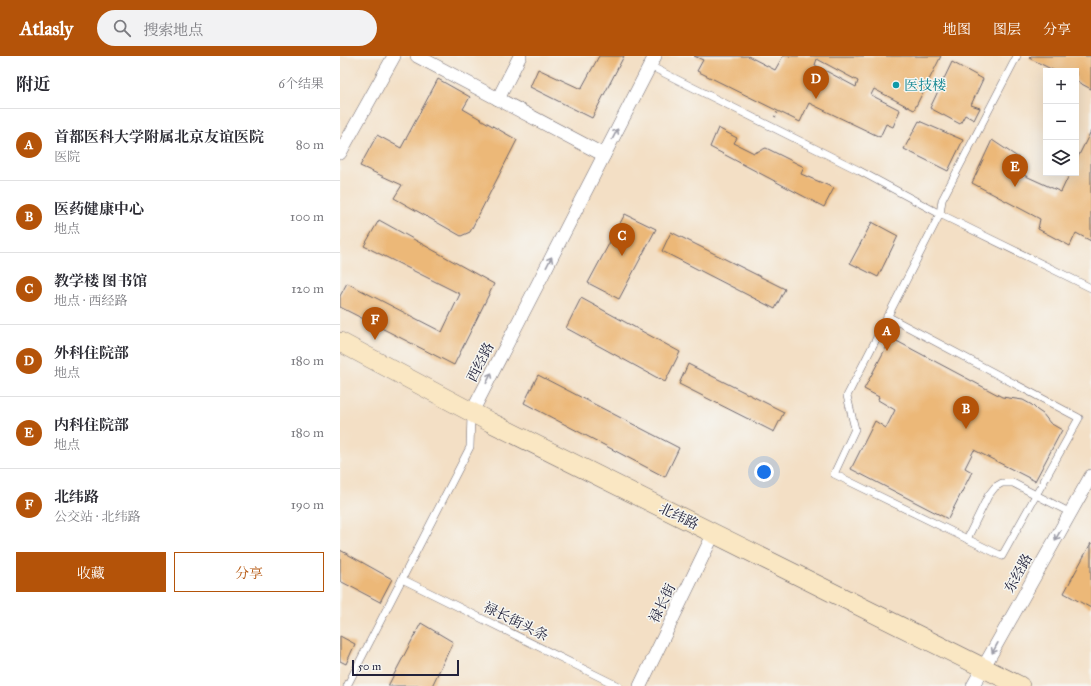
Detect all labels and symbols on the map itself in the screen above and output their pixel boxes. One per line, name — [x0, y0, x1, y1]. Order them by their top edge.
pin: D — [803, 66, 829, 99]
place label: 医技楼 — [904, 77, 946, 94]
marker: 医技楼 — [891, 80, 901, 90]
one-way arrow — [612, 128, 619, 140]
pin: E — [1002, 154, 1028, 187]
pin: C — [609, 223, 635, 256]
one-way arrow — [546, 256, 553, 268]
pin: F — [362, 307, 388, 340]
pin: A — [874, 318, 900, 351]
street label: 西经路 — [463, 340, 498, 385]
one-way arrow — [486, 372, 494, 384]
pin: B — [953, 396, 979, 429]
your location — [754, 462, 774, 482]
street label: 北纬路 — [656, 500, 701, 533]
one-way arrow — [1054, 529, 1062, 541]
street label: 东经路 — [1001, 551, 1036, 596]
street label: 禄长街 — [646, 581, 679, 626]
street label: 禄长街头条 — [481, 598, 551, 644]
one-way arrow — [990, 642, 998, 654]
scale bar — [352, 658, 459, 677]

